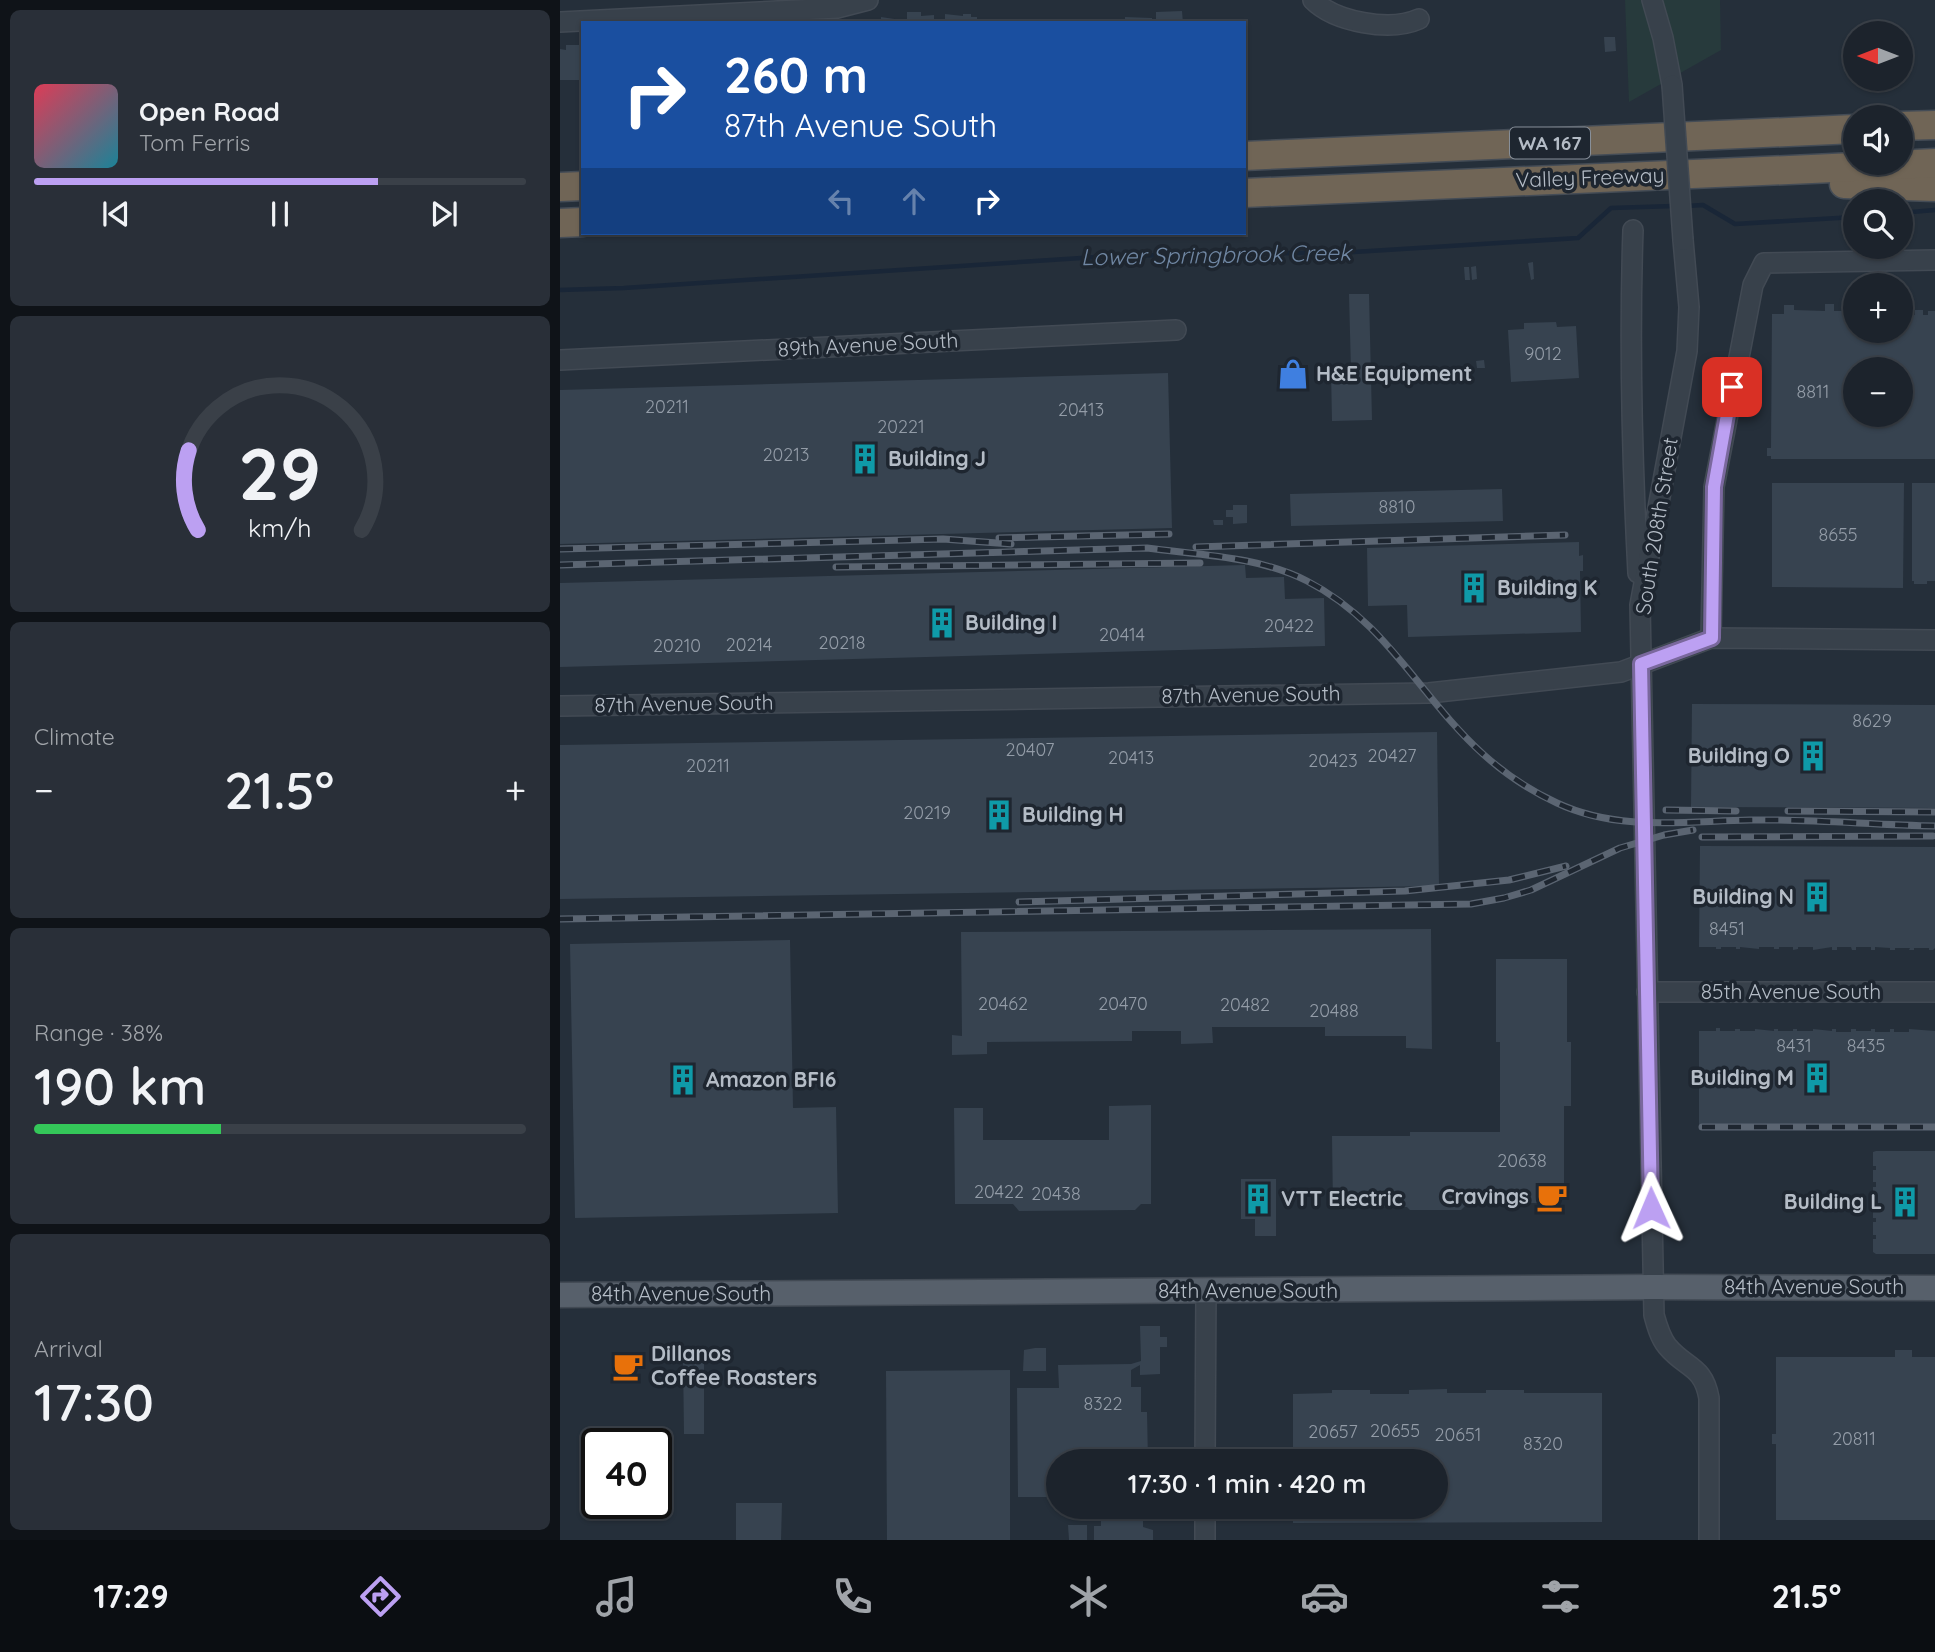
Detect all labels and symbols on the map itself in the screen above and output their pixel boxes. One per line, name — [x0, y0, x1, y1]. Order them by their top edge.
north arrow — [1843, 21, 1913, 91]
road number: WA 167 — [1510, 127, 1590, 158]
street label: Valley Freeway — [1515, 161, 1665, 193]
water label: Lower Springbrook Creek — [1081, 238, 1353, 271]
street label: 89th Avenue South — [777, 326, 959, 362]
house number: 9012 — [1524, 342, 1562, 365]
shop icon: H&E Equipment — [1276, 357, 1310, 391]
pin — [1702, 357, 1762, 417]
place label: H&E Equipment — [1316, 360, 1472, 386]
house number: 8811 — [1797, 380, 1829, 403]
house number: 20211 — [645, 395, 689, 418]
house number: 20413 — [1058, 398, 1104, 421]
house number: 20221 — [877, 415, 925, 438]
street label: South 208th Street — [1629, 435, 1683, 616]
building icon: Building J — [848, 442, 882, 476]
house number: 20213 — [763, 443, 809, 466]
place label: Building J — [888, 445, 986, 471]
house number: 8810 — [1379, 495, 1415, 518]
house number: 8655 — [1818, 523, 1858, 546]
building icon: Building K — [1457, 571, 1491, 605]
place label: Building K — [1497, 574, 1597, 600]
building icon: Building I — [925, 606, 959, 640]
place label: Building I — [965, 609, 1057, 635]
house number: 20422 — [1264, 614, 1314, 637]
house number: 20414 — [1099, 623, 1145, 646]
house number: 20218 — [818, 631, 866, 654]
house number: 20214 — [726, 633, 772, 656]
house number: 20210 — [653, 634, 701, 657]
street label: 87th Avenue South — [1161, 679, 1341, 709]
street label: 87th Avenue South — [594, 688, 774, 718]
house number: 8629 — [1852, 709, 1892, 732]
house number: 20407 — [1005, 738, 1055, 761]
building icon: Building O — [1796, 739, 1830, 773]
place label: Building O — [1688, 742, 1790, 768]
house number: 20427 — [1367, 744, 1417, 767]
house number: 20413 — [1108, 746, 1154, 769]
house number: 20423 — [1308, 749, 1358, 772]
house number: 20211 — [686, 754, 730, 777]
building icon: Building H — [982, 798, 1016, 832]
house number: 20219 — [903, 801, 951, 824]
place label: Building H — [1022, 801, 1124, 827]
building icon: Building N — [1800, 880, 1834, 914]
place label: Building N — [1692, 883, 1794, 909]
house number: 8451 — [1709, 917, 1745, 940]
street label: 85th Avenue South — [1701, 978, 1881, 1004]
house number: 20462 — [978, 992, 1028, 1015]
house number: 20470 — [1098, 992, 1148, 1015]
house number: 20482 — [1220, 993, 1270, 1016]
house number: 20488 — [1309, 999, 1359, 1022]
house number: 8431 — [1776, 1034, 1812, 1057]
house number: 8435 — [1847, 1034, 1885, 1057]
building icon: Building M — [1800, 1061, 1834, 1095]
building icon: Amazon BFI6 — [666, 1063, 700, 1097]
place label: Building M — [1690, 1064, 1794, 1090]
place label: Amazon BFI6 — [706, 1066, 836, 1092]
house number: 20638 — [1497, 1149, 1547, 1172]
position arrow — [1614, 1171, 1688, 1245]
house number: 20422 — [974, 1180, 1024, 1203]
cafe icon: Cravings — [1535, 1180, 1569, 1214]
house number: 20438 — [1031, 1182, 1081, 1205]
building icon: VTT Electric — [1241, 1182, 1275, 1216]
place label: Cravings — [1441, 1183, 1529, 1209]
place label: VTT Electric — [1281, 1185, 1403, 1211]
building icon: Building L — [1888, 1185, 1922, 1219]
place label: Building L — [1784, 1188, 1882, 1214]
street label: 84th Avenue South — [1724, 1273, 1904, 1299]
street label: 84th Avenue South — [1158, 1277, 1338, 1303]
street label: 84th Avenue South — [591, 1280, 771, 1306]
place label: Dillanos Coffee Roasters — [651, 1340, 817, 1390]
cafe icon: Dillanos Coffee Roasters — [611, 1349, 645, 1383]
house number: 8322 — [1083, 1392, 1123, 1415]
house number: 20655 — [1370, 1419, 1420, 1442]
house number: 20657 — [1308, 1420, 1358, 1443]
house number: 20651 — [1435, 1423, 1481, 1446]
house number: 20811 — [1832, 1427, 1876, 1450]
speed limit sign: 40 — [581, 1428, 672, 1519]
house number: 8320 — [1523, 1432, 1563, 1455]

